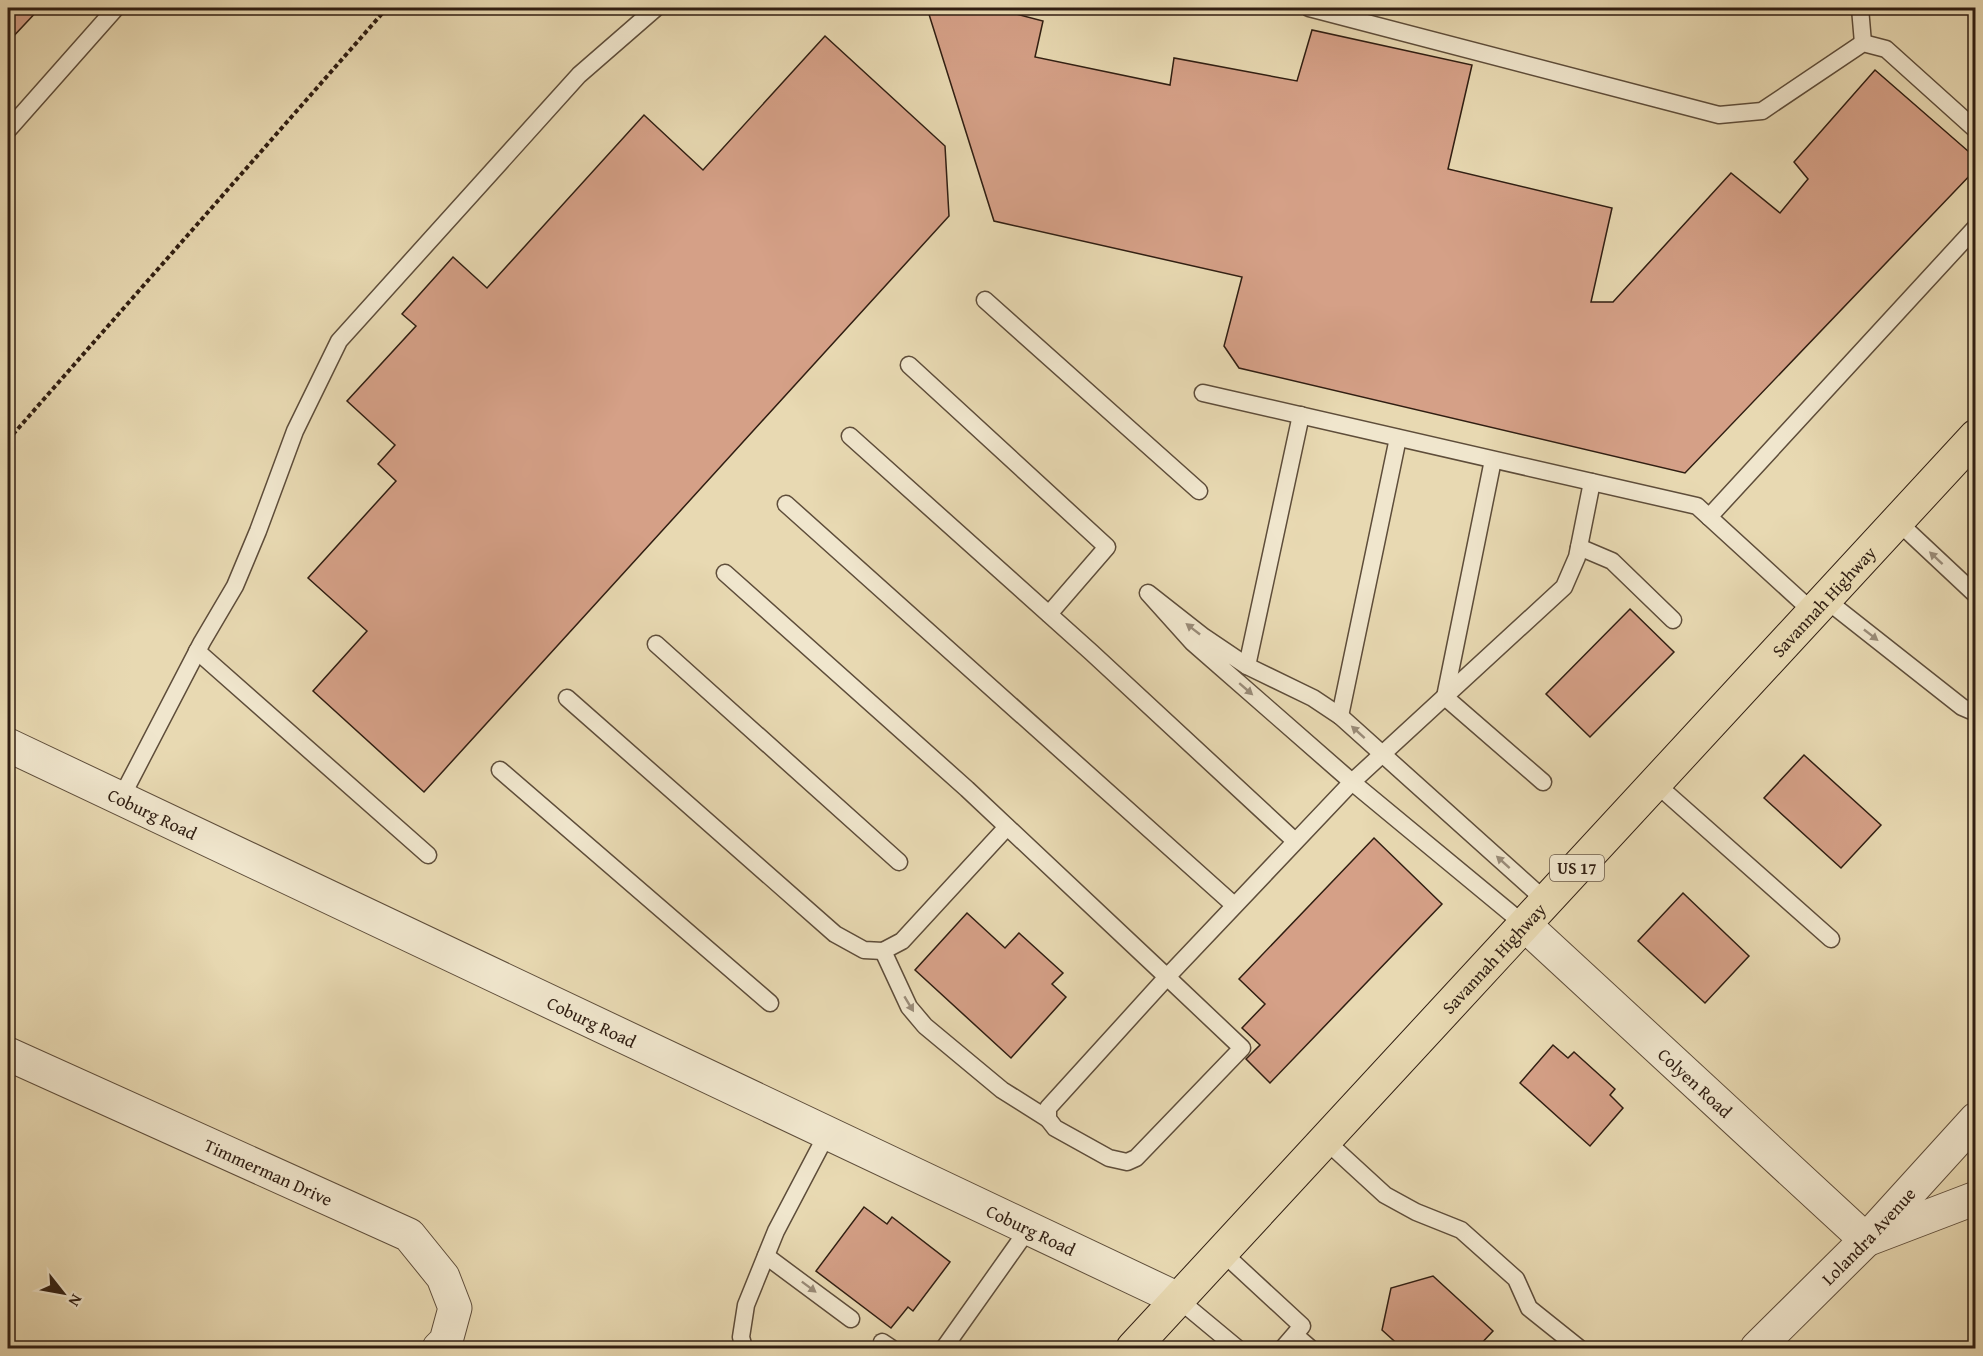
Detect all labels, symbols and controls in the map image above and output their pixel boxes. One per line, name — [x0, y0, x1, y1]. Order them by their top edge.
street label: Savannah Highway — [1765, 539, 1882, 663]
one-way arrow — [1929, 551, 1944, 565]
one-way arrow — [1186, 623, 1201, 635]
one-way arrow — [1863, 629, 1879, 642]
one-way arrow — [1238, 683, 1254, 696]
one-way arrow — [1351, 726, 1366, 739]
street label: Coburg Road — [103, 781, 202, 846]
road number: US 17 — [1550, 855, 1604, 881]
one-way arrow — [1496, 856, 1511, 869]
street label: Savannah Highway — [1435, 896, 1552, 1020]
street label: Coburg Road — [543, 989, 641, 1054]
one-way arrow — [903, 996, 914, 1012]
street label: Colyen Road — [1652, 1041, 1739, 1124]
street label: Timmerman Drive — [200, 1131, 337, 1212]
street label: Lolandra Avenue — [1815, 1181, 1922, 1291]
street label: Coburg Road — [982, 1197, 1081, 1262]
north arrow — [33, 1263, 93, 1323]
one-way arrow — [801, 1281, 816, 1293]
text: N — [63, 1290, 89, 1312]

